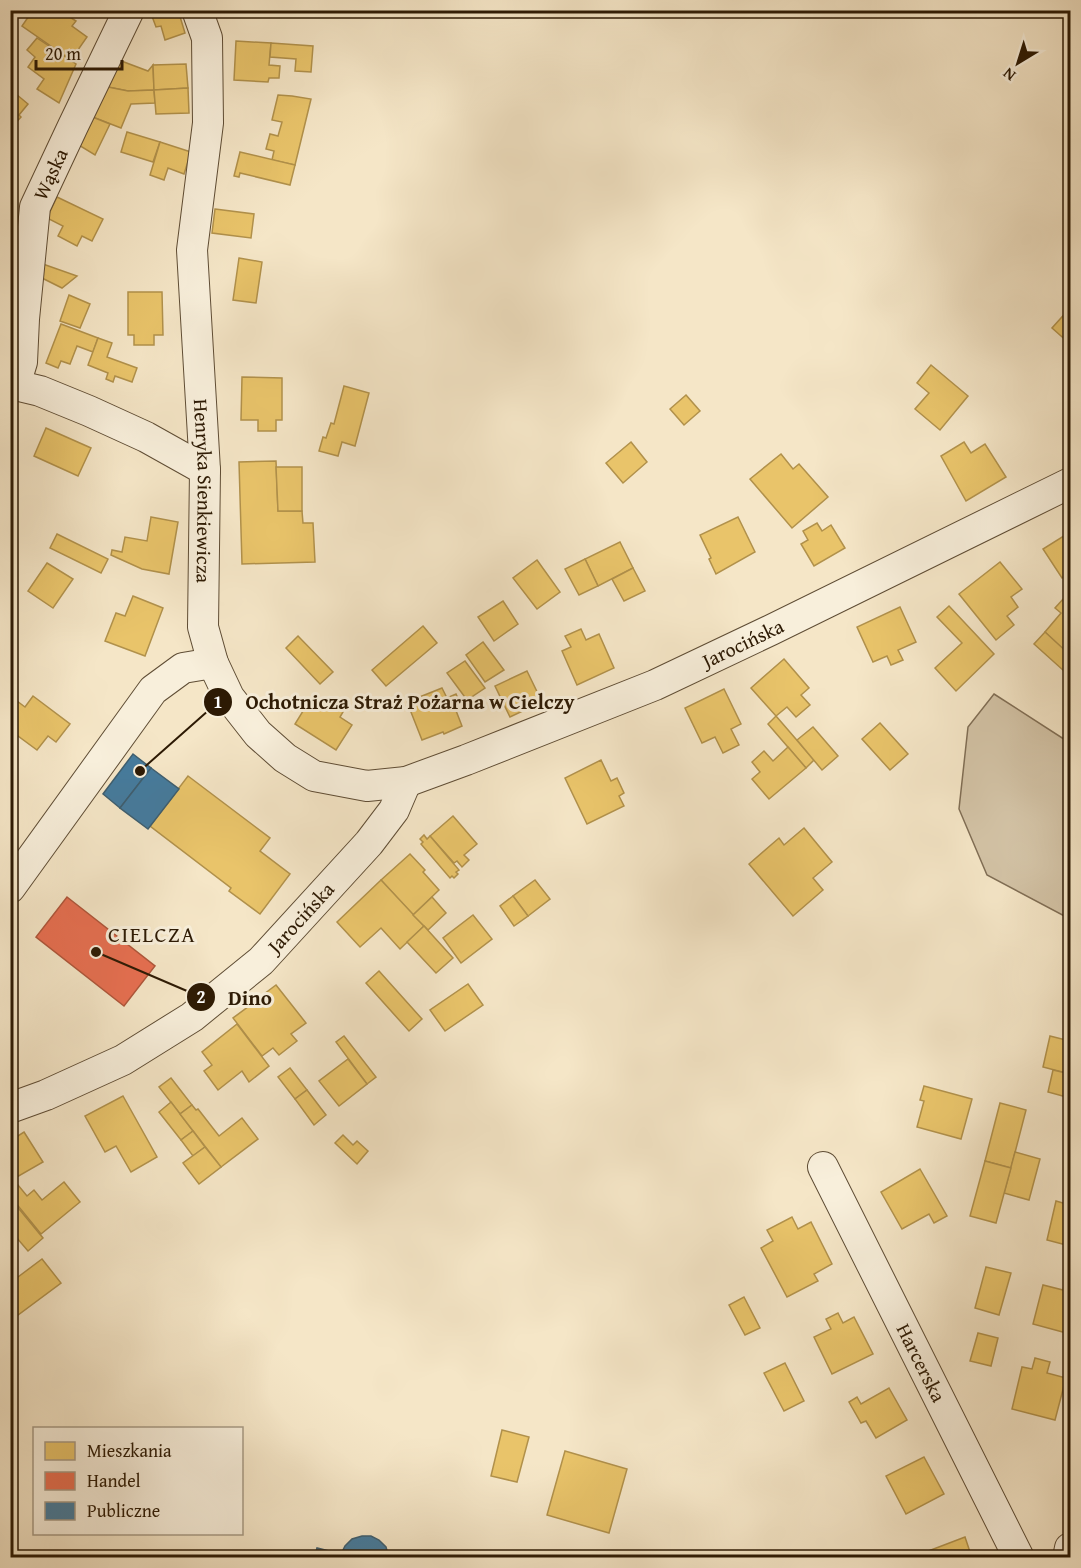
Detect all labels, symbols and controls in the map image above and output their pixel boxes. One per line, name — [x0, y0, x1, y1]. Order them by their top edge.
scale bar — [36, 33, 122, 71]
north arrow — [988, 33, 1048, 93]
text: 20 m — [45, 40, 81, 67]
text: N — [997, 62, 1020, 88]
street label: Wąska — [25, 143, 75, 204]
street label: Henryka Sienkiewicza — [187, 398, 220, 584]
street label: Jarocińska — [694, 611, 789, 676]
callout: Ochotnicza Straż Pożarna w Cielczy — [203, 682, 586, 721]
text: Ochotnicza Straż Pożarna w Cielczy — [246, 686, 575, 717]
text: 1 — [213, 688, 223, 715]
street label: Jarocińska — [258, 875, 341, 961]
district label: CIELCZA — [108, 918, 196, 950]
callout: Dino — [186, 978, 284, 1017]
text: Dino — [228, 982, 272, 1013]
text: 2 — [196, 983, 206, 1010]
street label: Harcerska — [890, 1318, 954, 1407]
legend — [33, 1427, 243, 1535]
text: Mieszkania — [87, 1437, 172, 1464]
text: Handel — [87, 1467, 141, 1494]
text: Publiczne — [87, 1497, 160, 1524]

